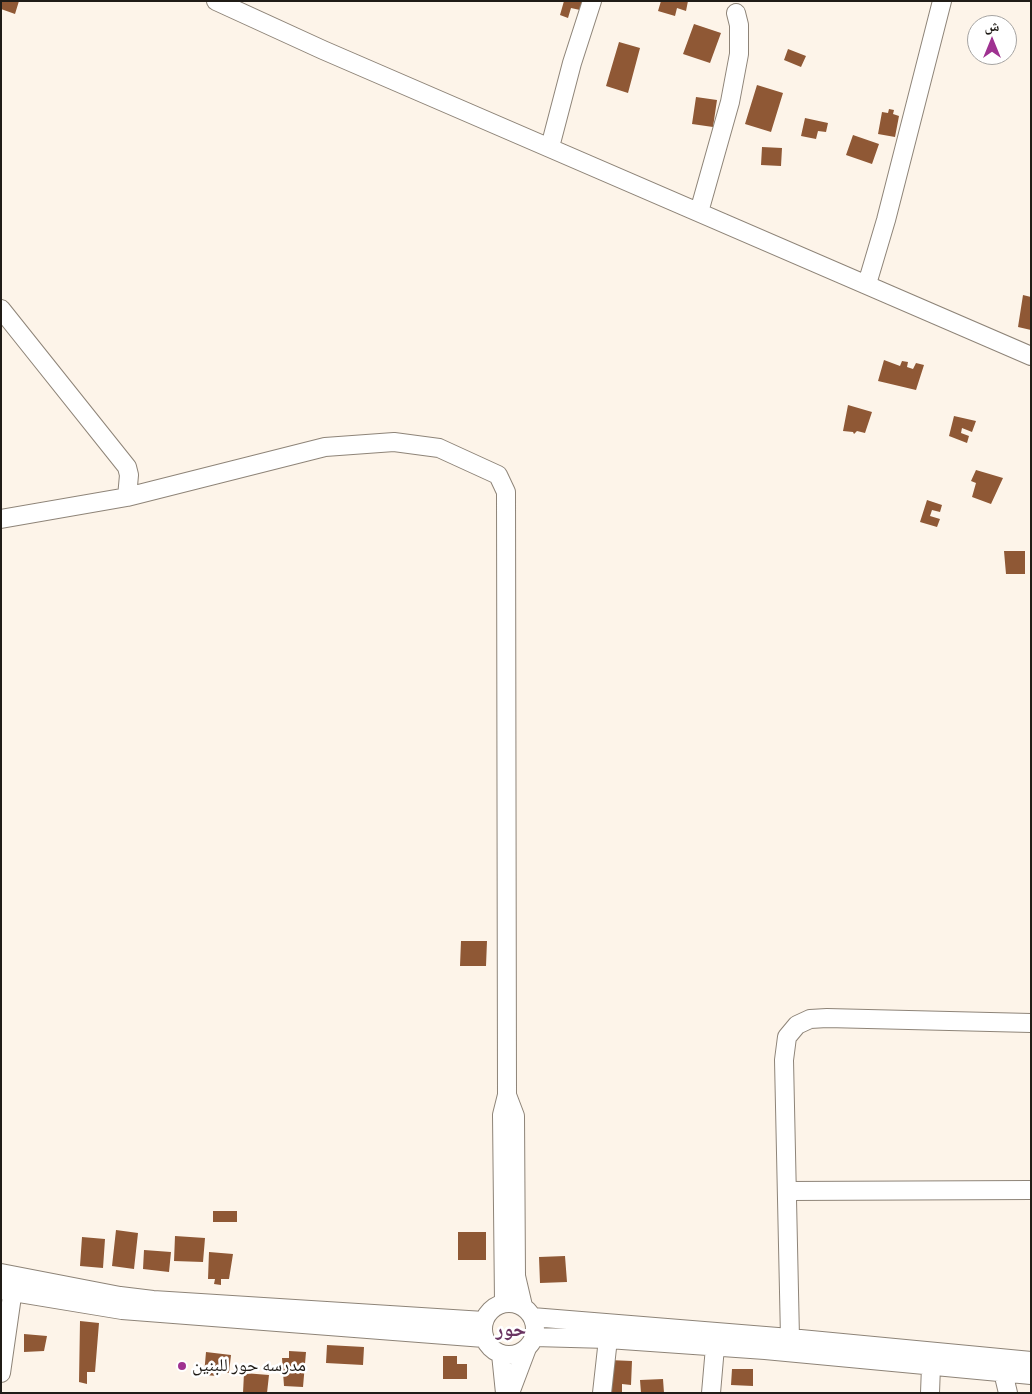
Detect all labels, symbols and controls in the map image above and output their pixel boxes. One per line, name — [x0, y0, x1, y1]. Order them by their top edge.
north arrow — [967, 15, 1017, 65]
text: ش — [985, 17, 999, 35]
district label: حور — [496, 1318, 526, 1342]
place label: مدرسه حور للبنين — [192, 1355, 306, 1377]
marker: مدرسه حور للبنين — [176, 1360, 188, 1372]

